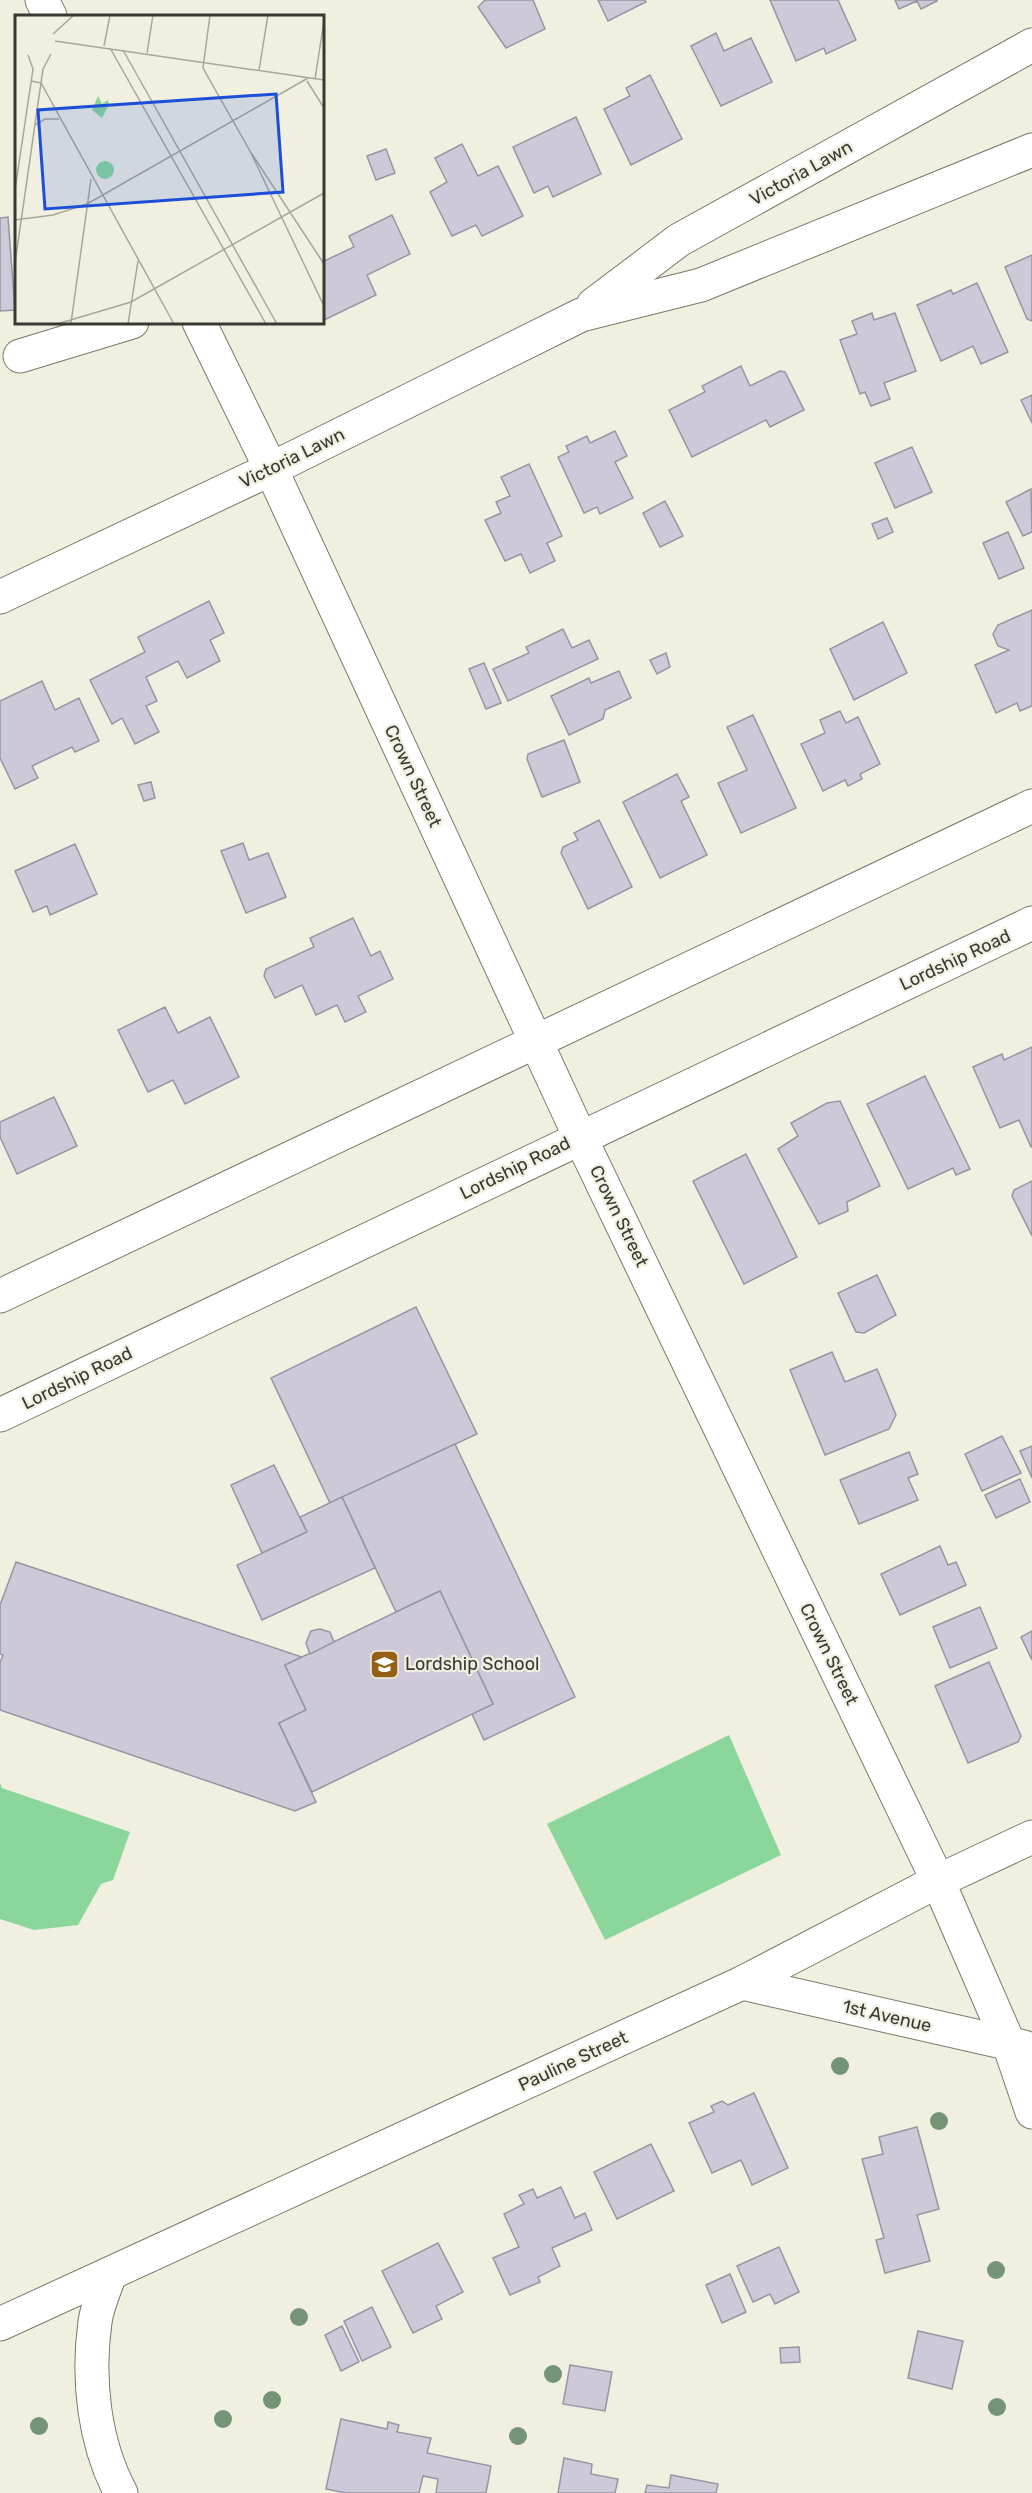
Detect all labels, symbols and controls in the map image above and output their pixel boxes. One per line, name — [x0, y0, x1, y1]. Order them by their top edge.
inset map — [15, 15, 324, 324]
street label: Victoria Lawn — [746, 136, 856, 210]
street label: Victoria Lawn — [236, 423, 348, 493]
street label: Crown Street — [380, 721, 446, 831]
street label: Lordship Road — [896, 925, 1014, 995]
street label: Lordship Road — [456, 1132, 574, 1204]
street label: Crown Street — [585, 1162, 653, 1270]
street label: Lordship Road — [18, 1342, 136, 1414]
street label: Crown Street — [795, 1600, 863, 1708]
school or university icon: Lordship School — [368, 1648, 400, 1680]
place label: Lordship School — [405, 1653, 539, 1675]
street label: 1st Avenue — [840, 1995, 934, 2037]
street label: Pauline Street — [515, 2026, 631, 2096]

